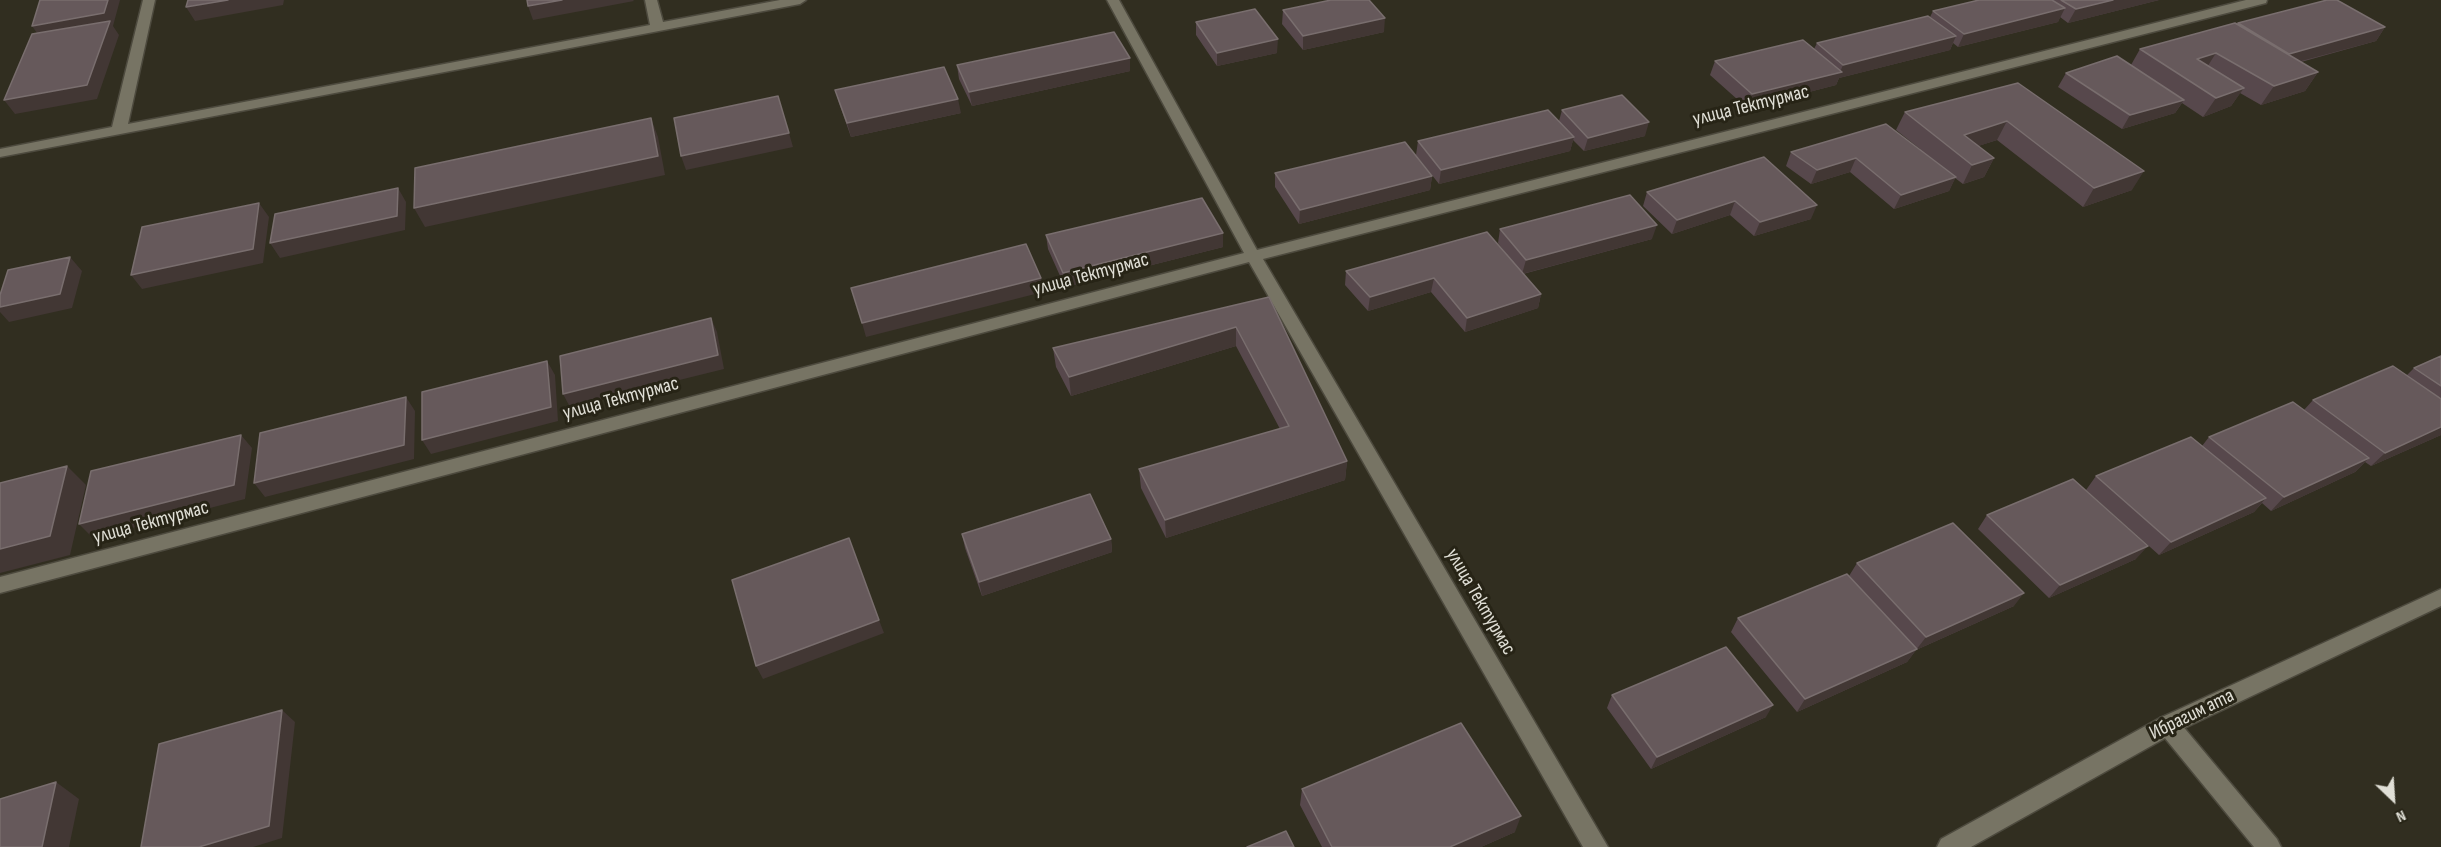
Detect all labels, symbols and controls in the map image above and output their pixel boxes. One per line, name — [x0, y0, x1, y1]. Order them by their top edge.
street label: улица Тектурмас — [1690, 80, 1812, 132]
street label: улица Тектурмас — [1030, 248, 1152, 302]
street label: улица Тектурмас — [560, 372, 682, 426]
street label: улица Тектурмас — [90, 496, 212, 550]
street label: улица Тектурмас — [1440, 545, 1520, 659]
street label: Ибрагим ата — [2146, 684, 2238, 746]
north arrow — [2363, 769, 2423, 829]
text: N — [2393, 805, 2409, 826]

